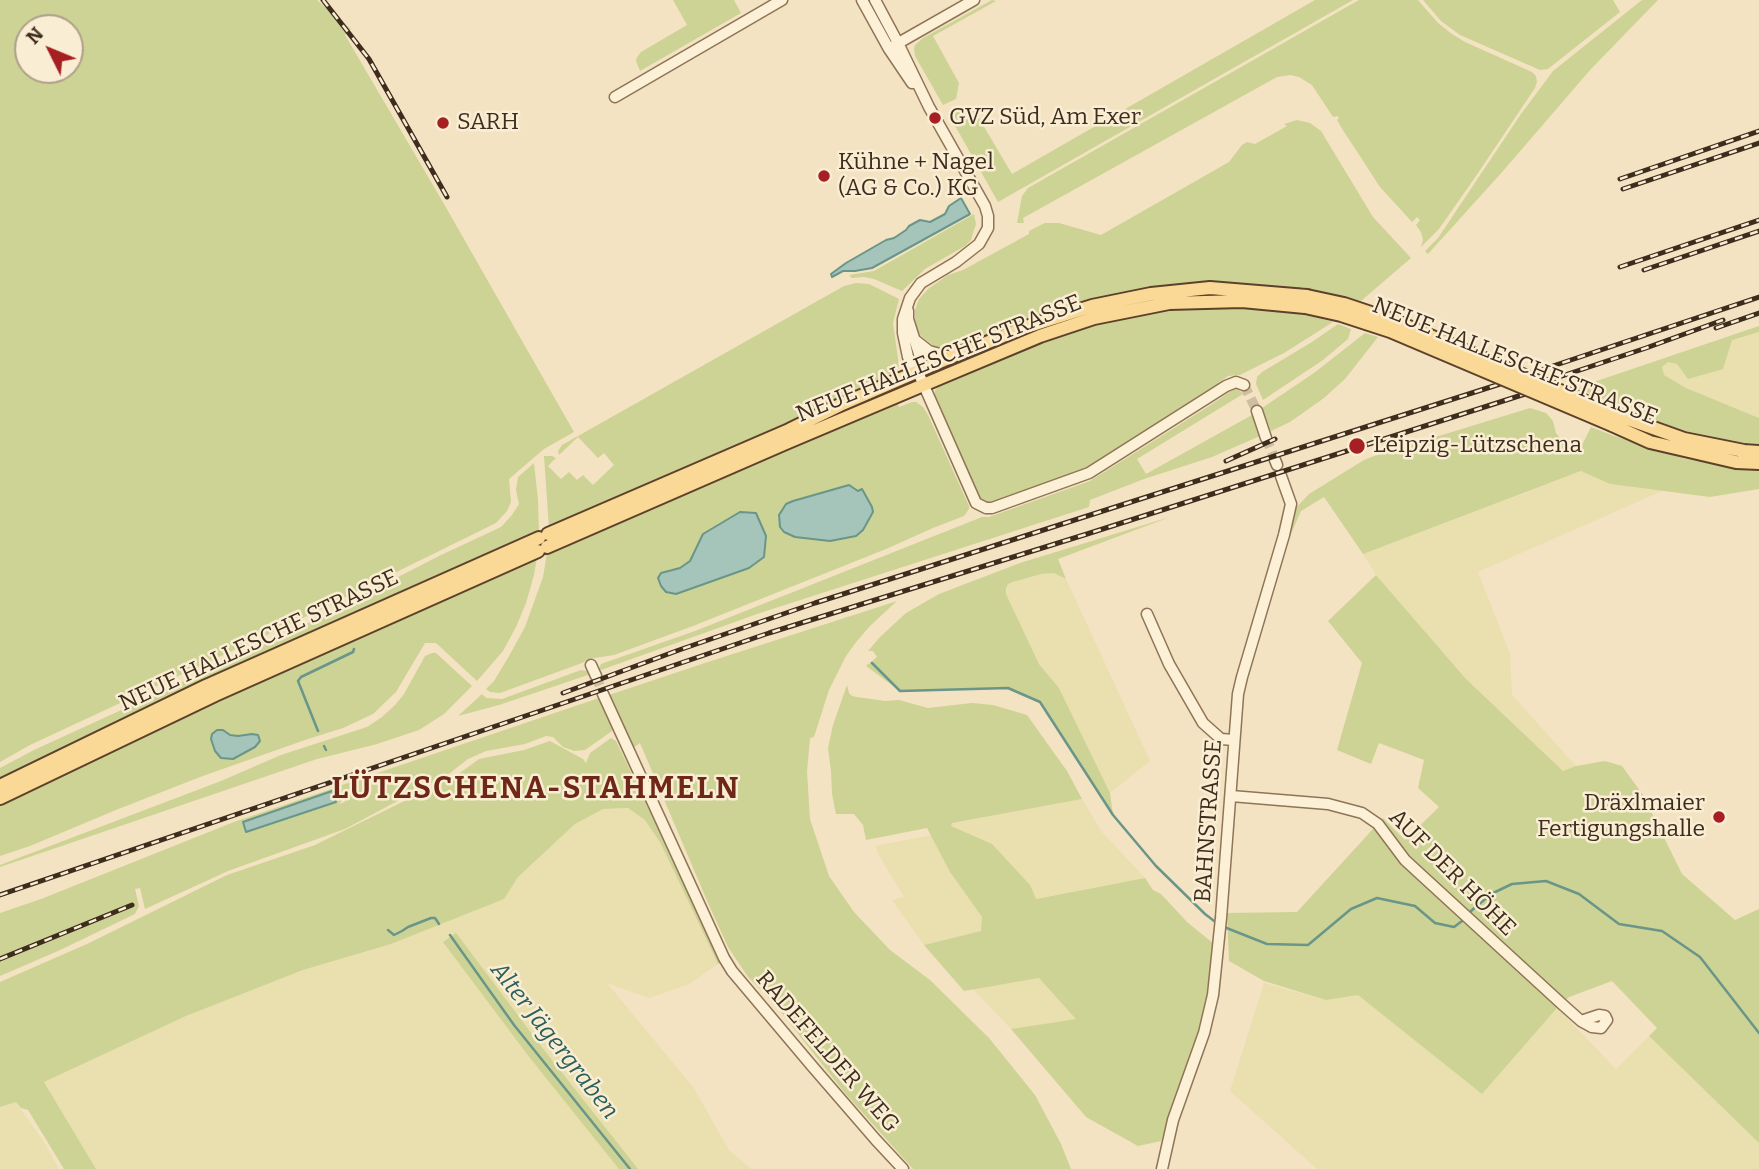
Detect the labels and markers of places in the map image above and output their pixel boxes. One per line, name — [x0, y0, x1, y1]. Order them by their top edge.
place label: GVZ Süd, Am Exer — [949, 104, 1141, 132]
place label: SARH — [457, 109, 519, 137]
marker: GVZ Süd, Am Exer — [927, 110, 943, 126]
marker: SARH — [435, 115, 451, 131]
place label: Kühne + Nagel (AG & Co.) KG — [838, 149, 994, 203]
marker: Kühne + Nagel (AG & Co.) KG — [816, 168, 832, 184]
place label: Leipzig-Lützschena — [1373, 432, 1582, 460]
marker: Leipzig-Lützschena — [1347, 436, 1367, 456]
place label: Dräxlmaier Fertigungshalle — [1537, 790, 1705, 844]
marker: Dräxlmaier Fertigungshalle — [1711, 809, 1727, 825]

